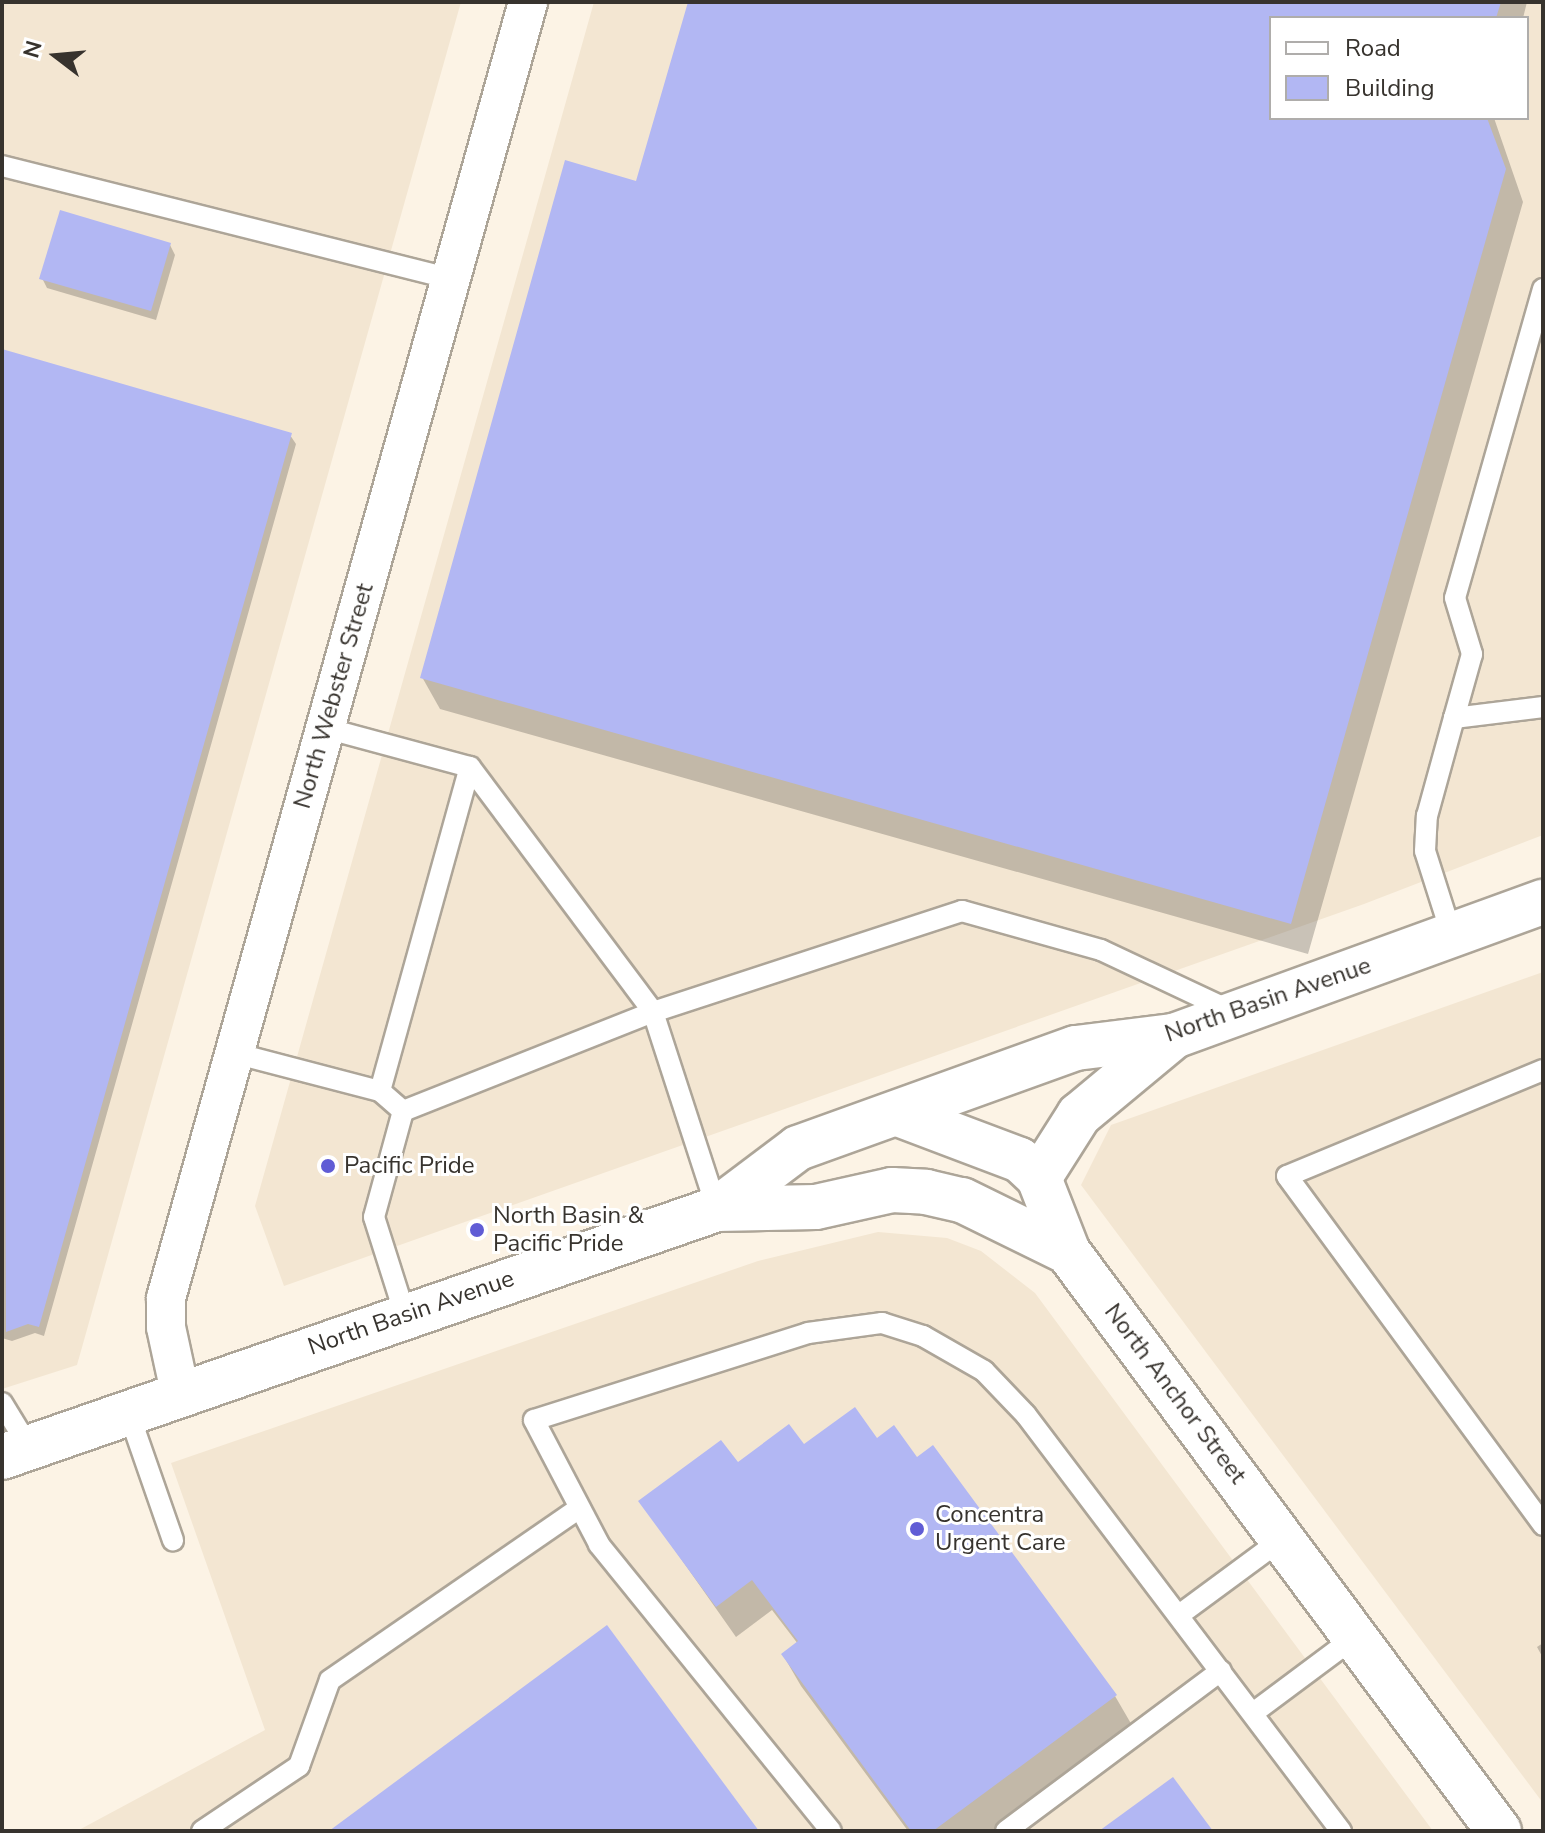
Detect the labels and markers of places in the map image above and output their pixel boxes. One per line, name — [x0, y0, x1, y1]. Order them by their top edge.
place label: Pacific Pride — [344, 1152, 475, 1180]
marker: Pacific Pride — [319, 1157, 337, 1175]
place label: North Basin & Pacific Pride — [493, 1202, 644, 1258]
marker: North Basin & Pacific Pride — [468, 1221, 486, 1239]
place label: Concentra Urgent Care — [935, 1501, 1066, 1557]
marker: Concentra Urgent Care — [906, 1518, 928, 1540]

